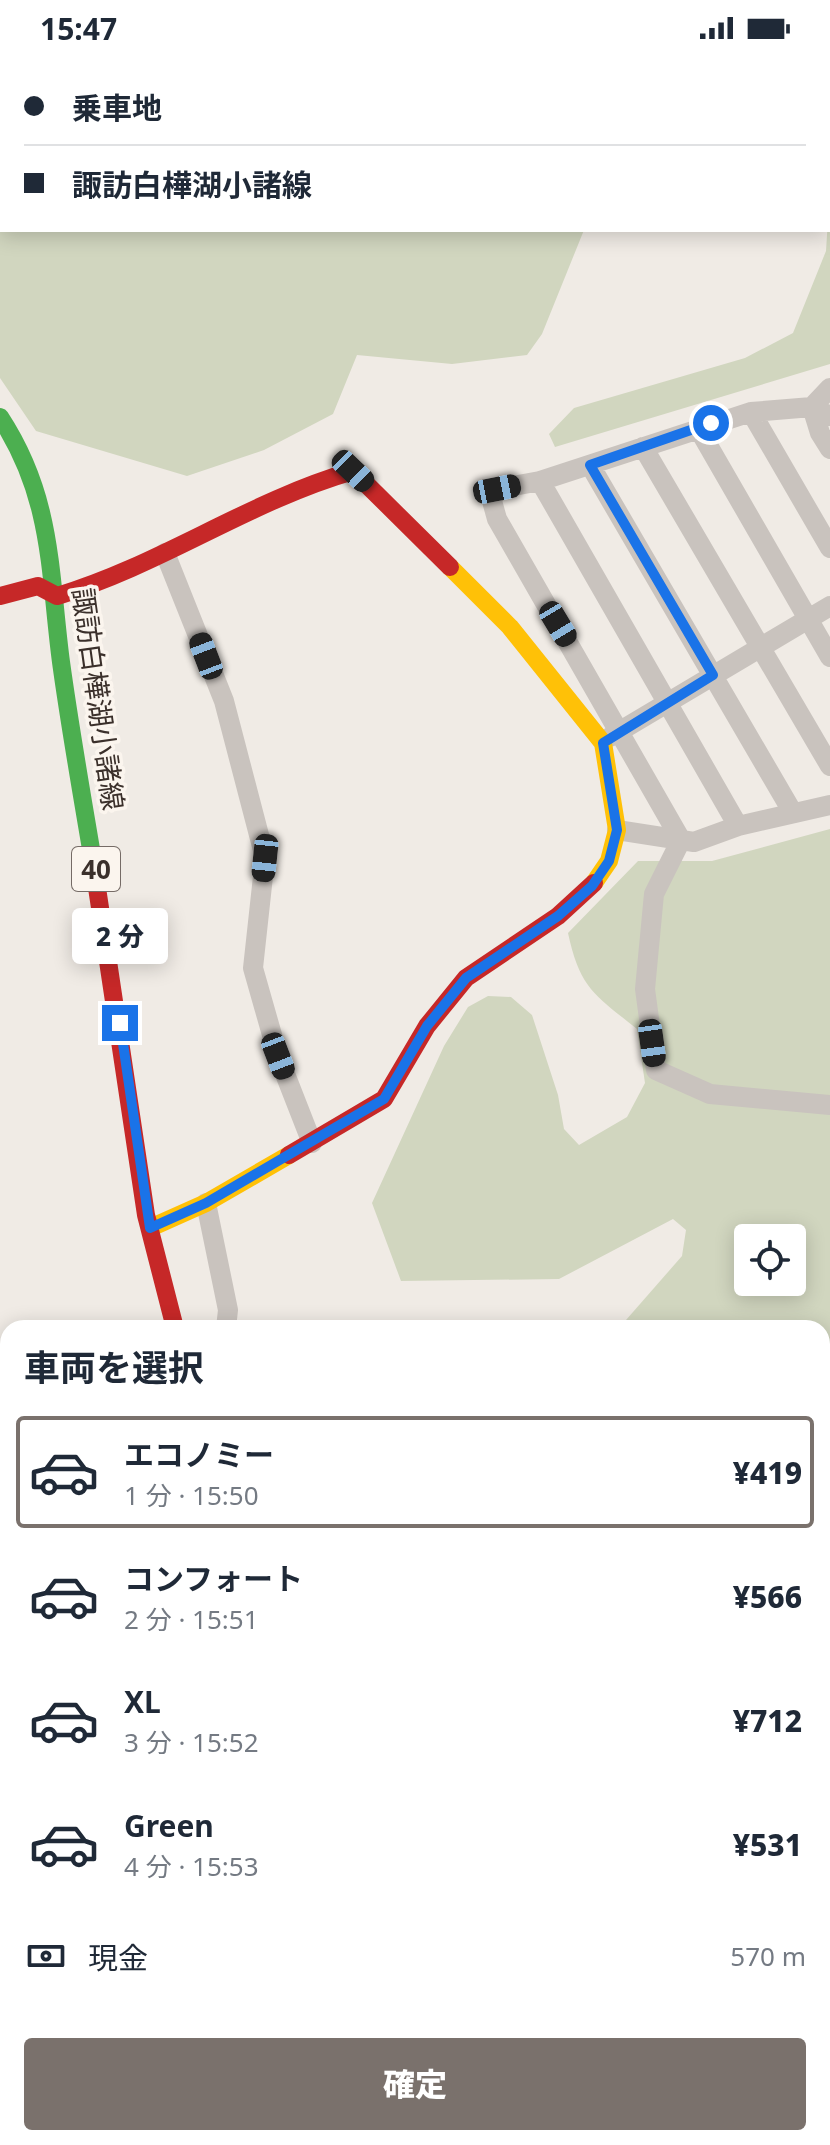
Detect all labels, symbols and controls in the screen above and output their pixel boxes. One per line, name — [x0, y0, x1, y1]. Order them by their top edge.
text: 15:47 — [40, 8, 117, 49]
text: 乗車地 — [72, 87, 162, 128]
text: 諏訪白樺湖小諸線 — [72, 164, 312, 205]
route start — [693, 405, 729, 441]
car — [327, 446, 379, 496]
car — [471, 473, 523, 505]
street label: 諏訪白樺湖小諸線 — [65, 585, 133, 813]
car — [535, 597, 581, 651]
car — [186, 629, 226, 683]
car — [251, 833, 279, 883]
road number: 40 — [72, 847, 120, 891]
callout: 2 分 — [72, 907, 168, 963]
text: 2 分 — [96, 918, 144, 954]
route end — [102, 1005, 138, 1041]
car — [637, 1018, 667, 1068]
car — [258, 1029, 298, 1083]
map controls — [734, 1224, 806, 1296]
button: locate — [734, 1224, 806, 1296]
text: 車両を選択 — [24, 1343, 204, 1392]
text: エコノミー — [124, 1434, 274, 1475]
icon: car — [28, 1436, 100, 1508]
text: ¥419 — [733, 1452, 802, 1493]
text: 1 分 · 15:50 — [124, 1477, 259, 1513]
text: コンフォート — [124, 1558, 303, 1599]
icon: car — [28, 1560, 100, 1632]
text: ¥566 — [733, 1576, 802, 1617]
text: 2 分 · 15:51 — [124, 1601, 259, 1637]
text: XL — [124, 1681, 161, 1722]
icon: car — [28, 1684, 100, 1756]
text: ¥712 — [733, 1700, 802, 1741]
text: 3 分 · 15:52 — [124, 1724, 259, 1760]
text: Green — [124, 1805, 214, 1846]
icon: car — [28, 1808, 100, 1880]
text: ¥531 — [733, 1824, 802, 1865]
text: 4 分 · 15:53 — [124, 1848, 259, 1884]
icon: cash — [24, 1934, 68, 1978]
text: 現金 — [88, 1937, 148, 1978]
text: 570 m — [730, 1938, 806, 1974]
button: 確定 — [24, 2038, 806, 2130]

